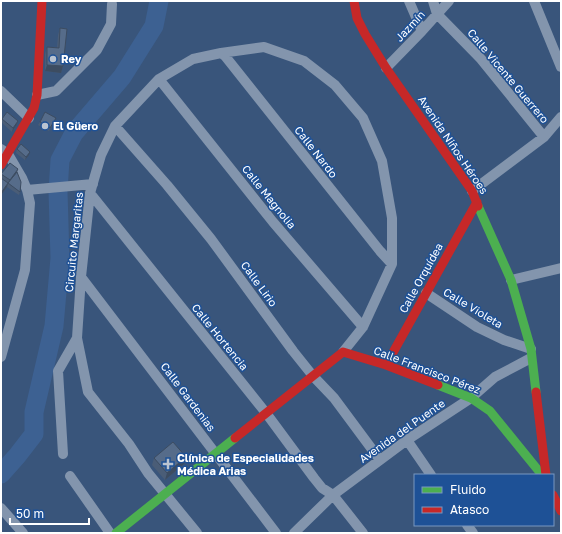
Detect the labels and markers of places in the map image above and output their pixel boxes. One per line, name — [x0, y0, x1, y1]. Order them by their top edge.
place label: Rey — [61, 52, 82, 65]
marker: Rey — [48, 54, 58, 64]
place label: El Güero — [53, 119, 99, 132]
marker: El Güero — [40, 121, 50, 131]
place label: Clínica de Especialidades Médica Arias — [177, 451, 314, 477]
marker: Clínica de Especialidades Médica Arias — [162, 458, 174, 470]

